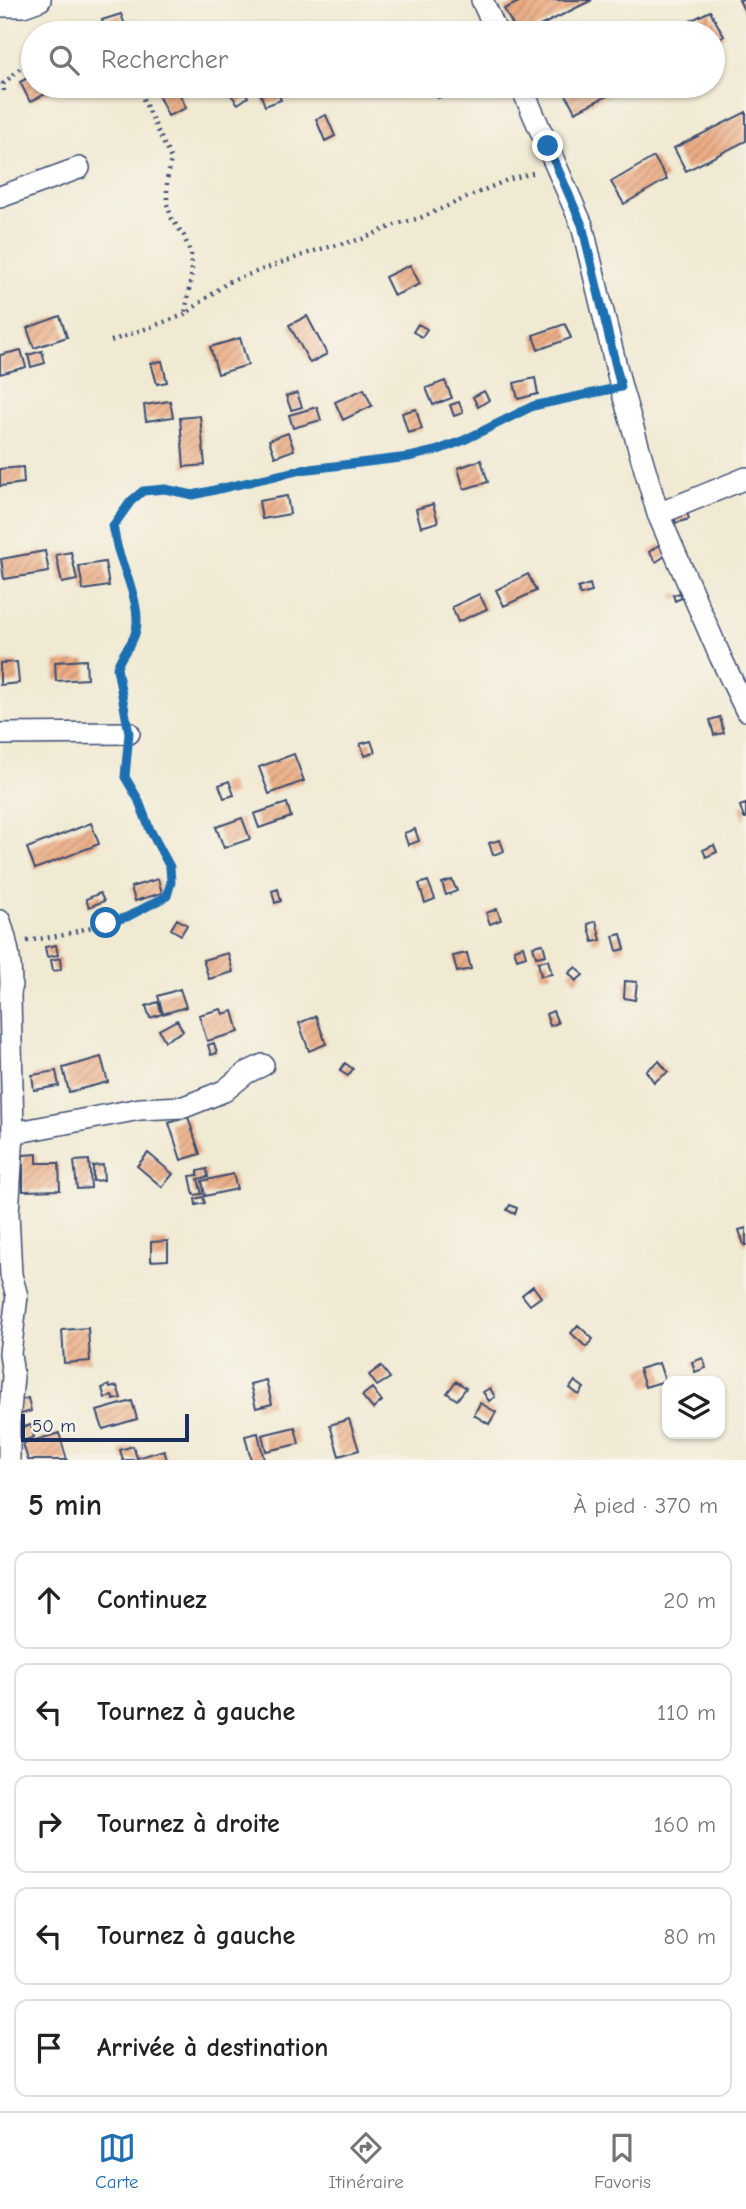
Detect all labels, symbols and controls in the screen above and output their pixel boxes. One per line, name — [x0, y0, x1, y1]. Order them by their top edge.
search box — [21, 21, 725, 98]
icon: search — [45, 41, 83, 79]
text: Rechercher — [101, 45, 228, 75]
route end — [532, 130, 563, 161]
route start — [90, 907, 121, 938]
map controls — [662, 1376, 725, 1439]
button: layers — [662, 1376, 725, 1439]
scale bar — [21, 1411, 189, 1443]
text: 50 m — [32, 1415, 76, 1437]
text: 5 min — [28, 1488, 102, 1523]
text: À pied · 370 m — [573, 1492, 718, 1519]
icon: ahead — [30, 1581, 68, 1619]
text: Continuez — [97, 1585, 207, 1615]
text: 20 m — [663, 1587, 716, 1614]
icon: left — [30, 1693, 68, 1731]
text: Tournez à gauche — [97, 1697, 295, 1727]
text: 110 m — [657, 1699, 716, 1726]
icon: right — [30, 1805, 68, 1843]
text: Tournez à droite — [97, 1809, 280, 1839]
text: 160 m — [654, 1811, 716, 1838]
icon: left — [30, 1917, 68, 1955]
text: Tournez à gauche — [97, 1921, 295, 1951]
text: 80 m — [663, 1923, 716, 1950]
icon: arrive — [30, 2029, 68, 2067]
text: Arrivée à destination — [97, 2033, 328, 2063]
tab: Carte — [95, 2129, 138, 2193]
tab: Itinéraire — [329, 2129, 404, 2193]
tab: Favoris — [594, 2129, 651, 2193]

